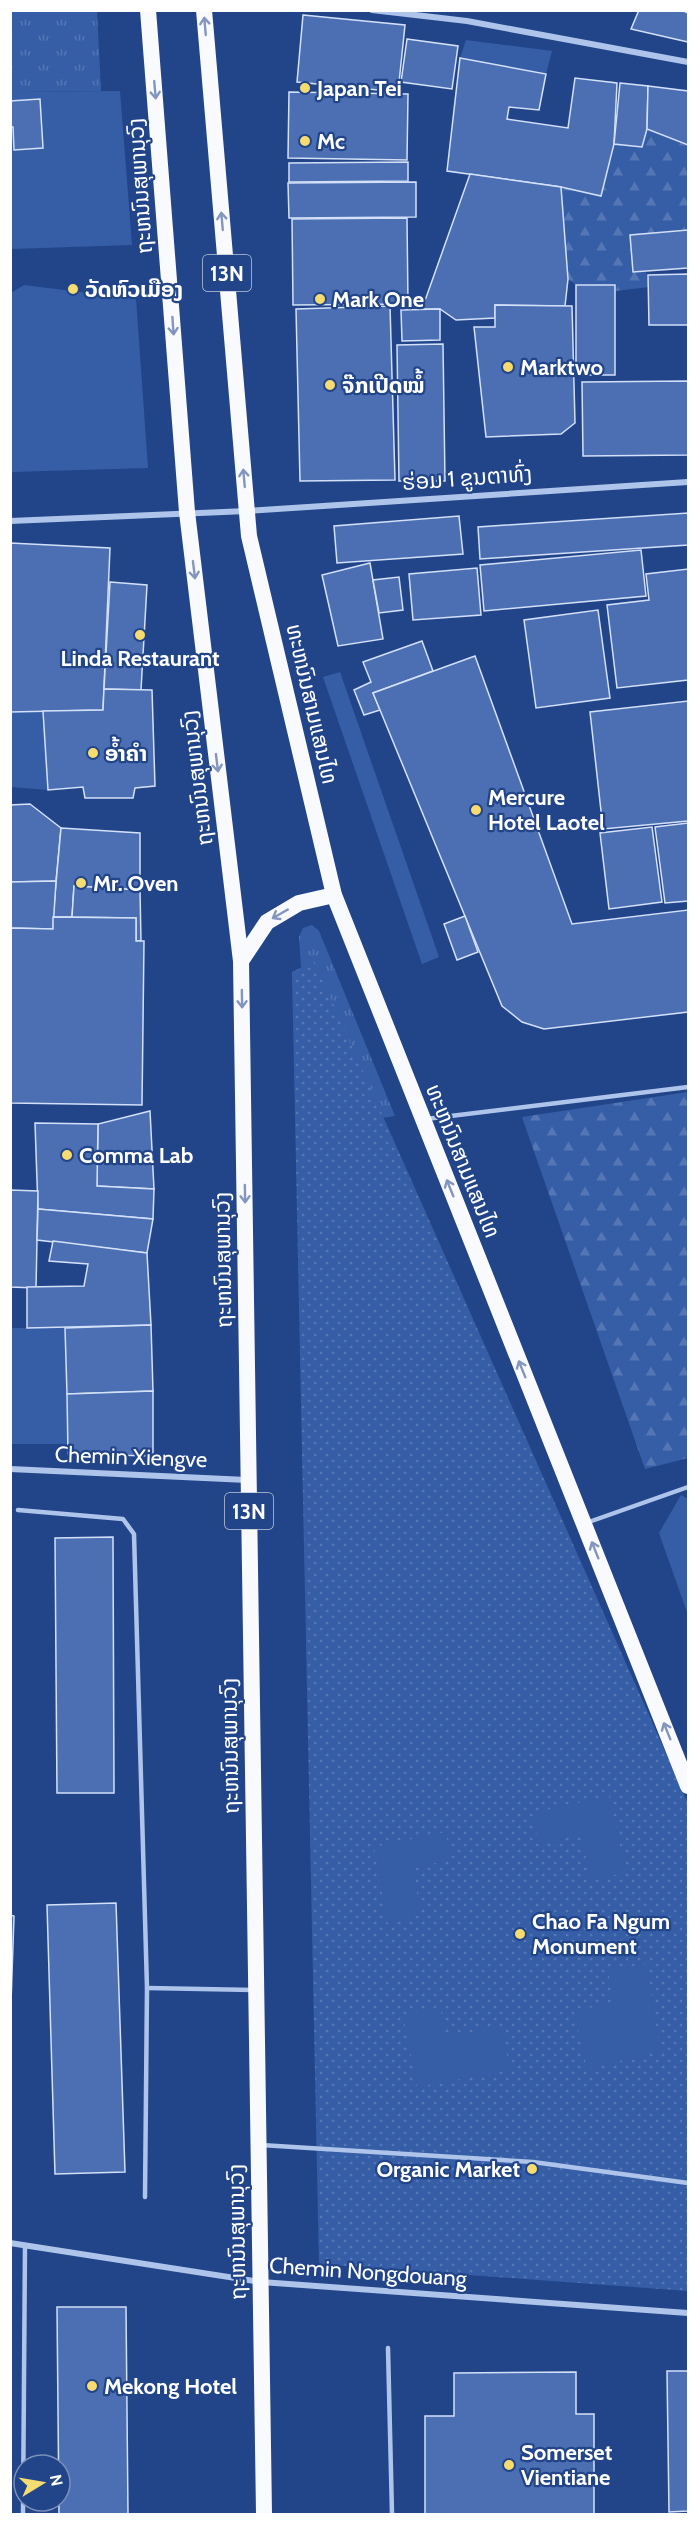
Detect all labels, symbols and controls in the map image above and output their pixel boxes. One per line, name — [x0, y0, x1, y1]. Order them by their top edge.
one-way arrow — [199, 17, 210, 37]
place label: Japan Tei — [316, 75, 402, 102]
one-way arrow — [150, 79, 161, 99]
marker: Japan Tei — [298, 81, 312, 95]
street label: ຖະຫນົນສຸພານຸວົງ — [122, 117, 159, 255]
place label: Mc — [317, 128, 345, 155]
marker: Mc — [298, 134, 312, 148]
one-way arrow — [216, 211, 227, 231]
road number: 13N — [203, 255, 251, 291]
place label: ວັດຫົວເມືອງ — [85, 276, 183, 303]
marker: ວັດຫົວເມືອງ — [66, 282, 80, 296]
place label: Mark One — [332, 286, 424, 313]
marker: Mark One — [313, 292, 327, 306]
one-way arrow — [168, 315, 179, 335]
place label: Marktwo — [520, 354, 603, 381]
marker: Marktwo — [501, 360, 515, 374]
place label: ຈ໊ກເປີດໝ້ໍ — [342, 368, 425, 399]
marker: ຈ໊ກເປີດໝ້ໍ — [323, 378, 337, 392]
street label: ຮ່ອມ 1 ຂູນຕາທົ່ງ — [401, 458, 533, 497]
one-way arrow — [238, 468, 249, 488]
one-way arrow — [189, 559, 200, 579]
street label: ທະຫນົນສາມແສນໄທ — [280, 621, 344, 787]
marker: Linda Restaurant — [133, 628, 147, 642]
place label: Linda Restaurant — [60, 645, 220, 672]
street label: ຖະຫນົນສຸພານຸວົງ — [175, 708, 220, 847]
place label: ອ້ຳຄຳ — [105, 736, 147, 767]
marker: ອ້ຳຄຳ — [86, 746, 100, 760]
one-way arrow — [212, 753, 223, 773]
place label: Mercure Hotel Laotel — [488, 784, 605, 836]
marker: Mercure Hotel Laotel — [469, 803, 483, 817]
place label: Mr. Oven — [93, 870, 178, 897]
marker: Mr. Oven — [74, 876, 88, 890]
one-way arrow — [272, 908, 289, 920]
one-way arrow — [236, 988, 248, 1008]
street label: ທະຫນົນສາມແສນໄທ — [420, 1080, 506, 1242]
place label: Comma Lab — [79, 1142, 193, 1169]
marker: Comma Lab — [60, 1148, 74, 1162]
one-way arrow — [444, 1179, 455, 1198]
one-way arrow — [239, 1183, 251, 1203]
street label: ຖະຫນົນສຸພານຸວົງ — [208, 1191, 239, 1328]
one-way arrow — [516, 1360, 527, 1379]
street label: Chemin Xiengve — [54, 1441, 208, 1473]
road number: 13N — [225, 1493, 273, 1529]
one-way arrow — [588, 1541, 599, 1560]
street label: ຖະຫນົນສຸພານຸວົງ — [215, 1677, 246, 1814]
one-way arrow — [661, 1723, 672, 1741]
place label: Chao Fa Ngum Monument — [532, 1908, 670, 1960]
marker: Chao Fa Ngum Monument — [513, 1927, 527, 1941]
place label: Organic Market — [376, 2156, 520, 2183]
marker: Organic Market — [525, 2162, 539, 2176]
street label: ຖະຫນົນສຸພານຸວົງ — [222, 2163, 253, 2300]
street label: Chemin Nongdouang — [268, 2252, 469, 2292]
place label: Mekong Hotel — [104, 2373, 237, 2400]
marker: Mekong Hotel — [85, 2379, 99, 2393]
place label: Somerset Vientiane — [521, 2439, 613, 2491]
north arrow — [12, 2453, 72, 2513]
marker: Somerset Vientiane — [502, 2458, 516, 2472]
text: N — [46, 2473, 67, 2488]

